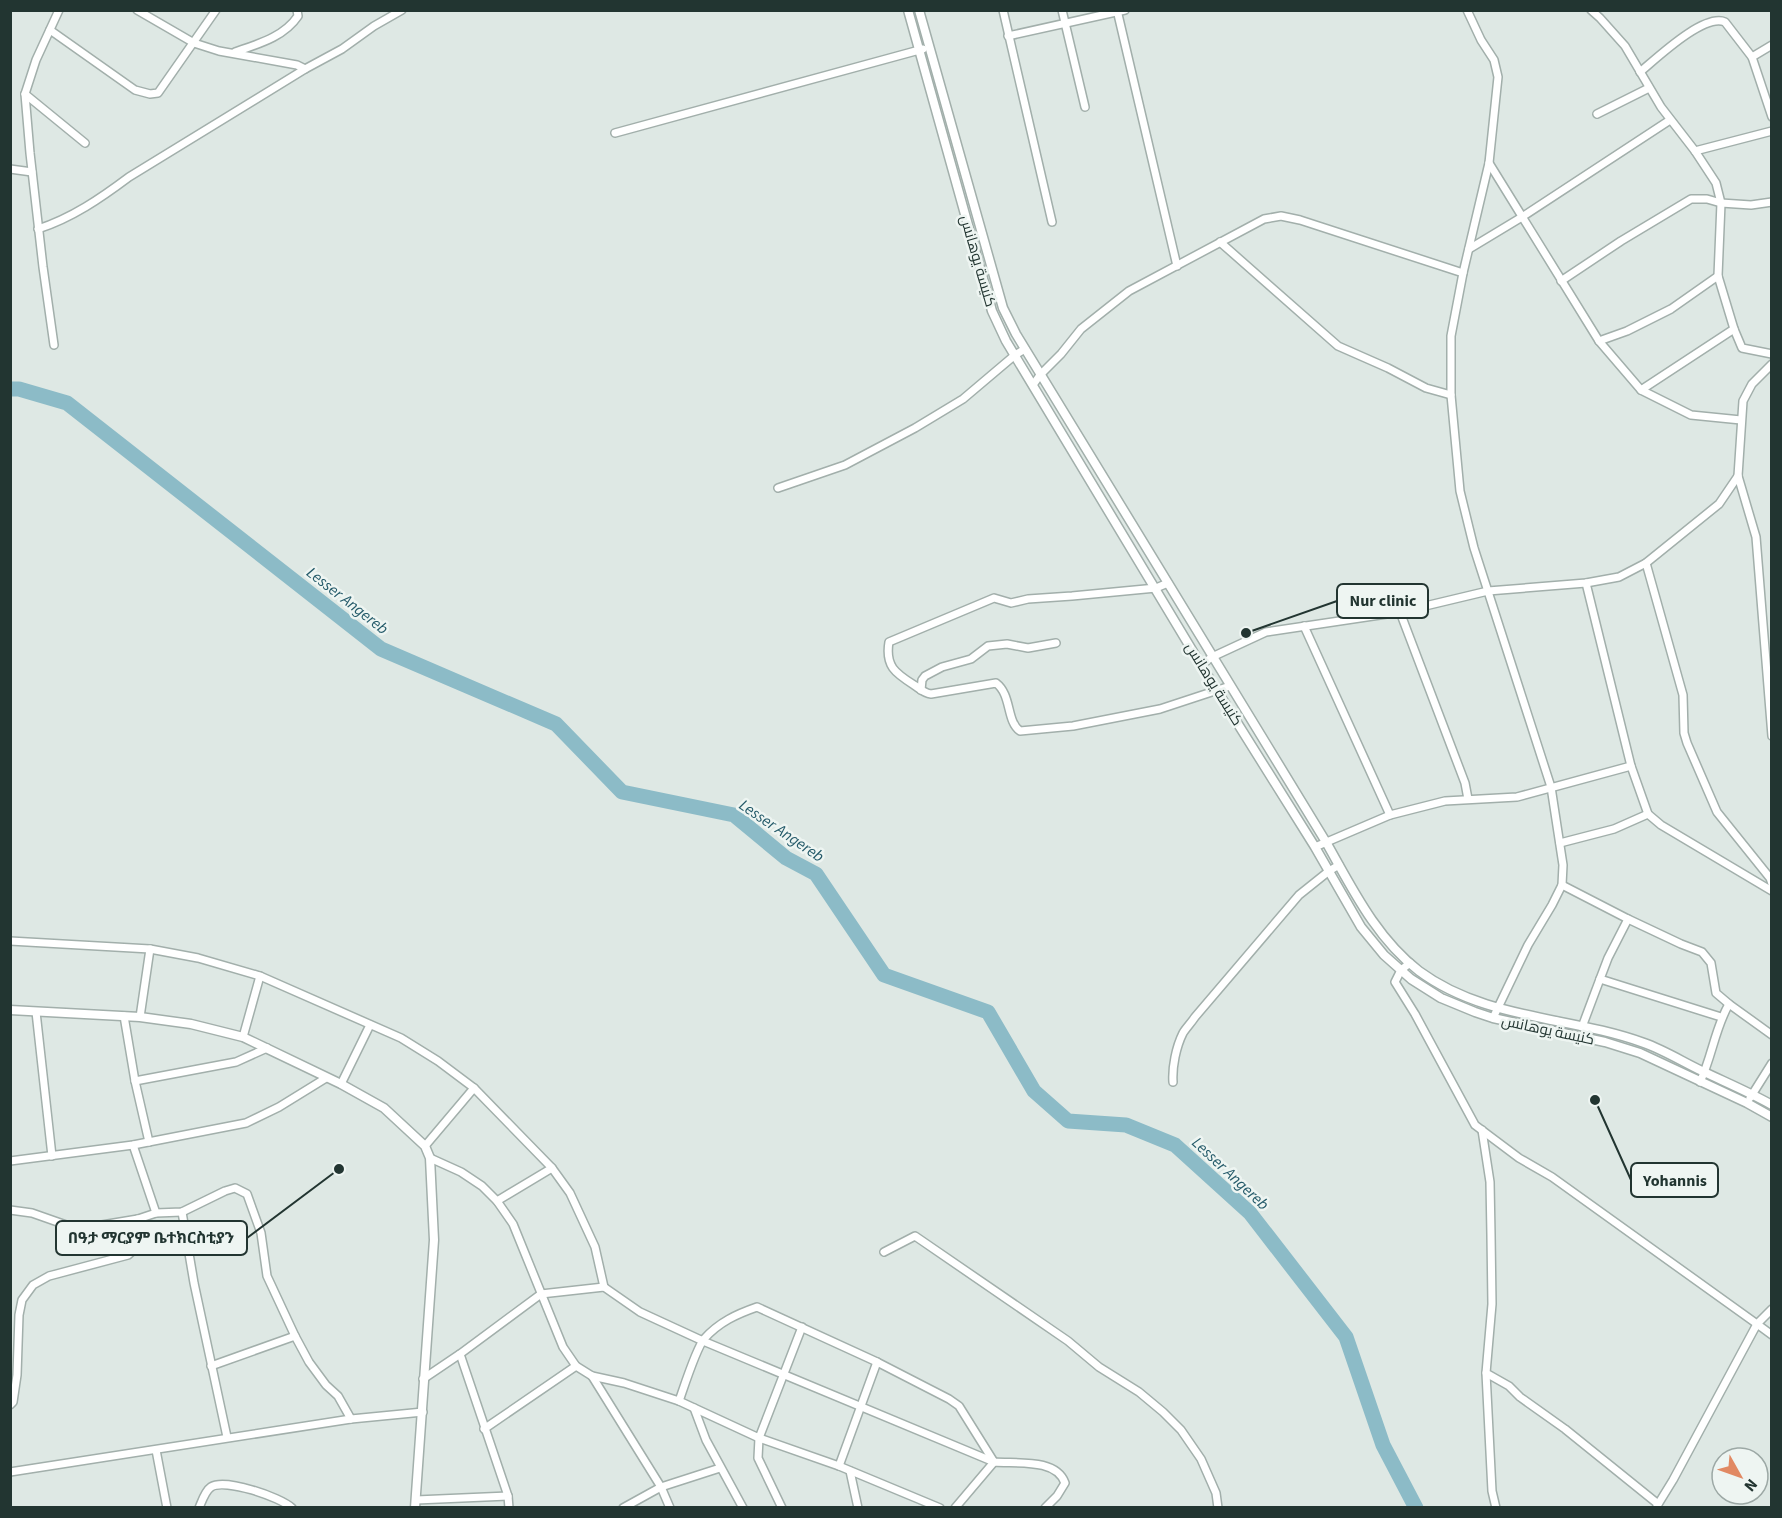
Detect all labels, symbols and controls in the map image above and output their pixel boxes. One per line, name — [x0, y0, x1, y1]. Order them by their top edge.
street label: كنيسة يوهانس — [954, 213, 1001, 309]
water label: Lesser Angereb — [302, 562, 393, 640]
callout: Nur clinic — [1337, 584, 1428, 618]
text: Nur clinic — [1350, 590, 1417, 612]
street label: كنيسة يوهانس — [1180, 639, 1248, 730]
water label: Lesser Angereb — [735, 794, 828, 867]
street label: كنيسة يوهانس — [1499, 1010, 1596, 1051]
water label: Lesser Angereb — [1187, 1132, 1274, 1215]
callout: Yohannis — [1631, 1163, 1718, 1197]
text: Yohannis — [1642, 1170, 1707, 1192]
callout: በዓታ ማርያም ቤተክርስቲያን — [56, 1221, 247, 1255]
text: በዓታ ማርያም ቤተክርስቲያን — [68, 1227, 235, 1249]
north arrow — [1710, 1446, 1770, 1506]
text: N — [1739, 1474, 1763, 1496]

